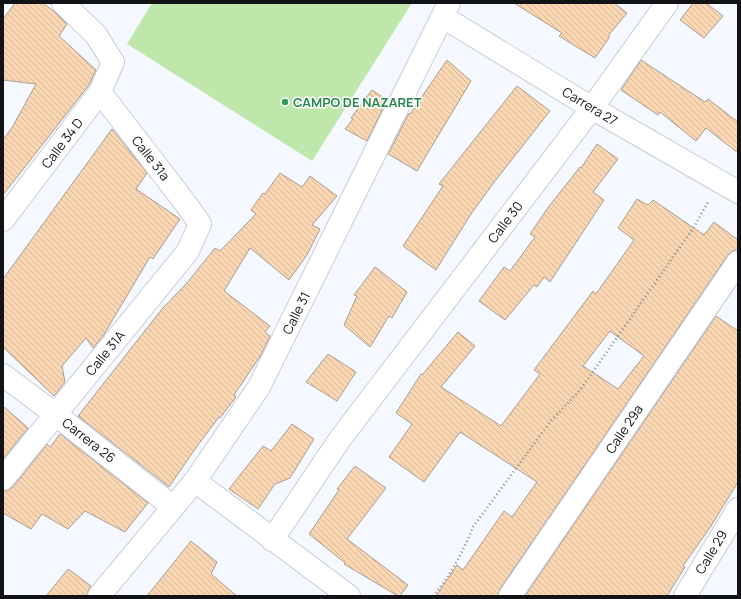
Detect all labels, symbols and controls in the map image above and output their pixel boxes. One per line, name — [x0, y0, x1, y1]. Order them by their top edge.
street label: Carrera 27 — [559, 82, 621, 130]
place label: CAMPO DE NAZARET — [293, 93, 422, 111]
marker: CAMPO DE NAZARET — [280, 97, 290, 107]
street label: Calle 34 D — [37, 114, 87, 172]
street label: Calle 31a — [128, 132, 174, 184]
street label: Calle 30 — [483, 197, 527, 247]
street label: Calle 31 — [278, 289, 314, 337]
street label: Calle 31A — [81, 327, 129, 379]
street label: Calle 29a — [601, 401, 647, 457]
street label: Carrera 26 — [59, 413, 119, 467]
street label: Calle 29 — [691, 527, 731, 577]

